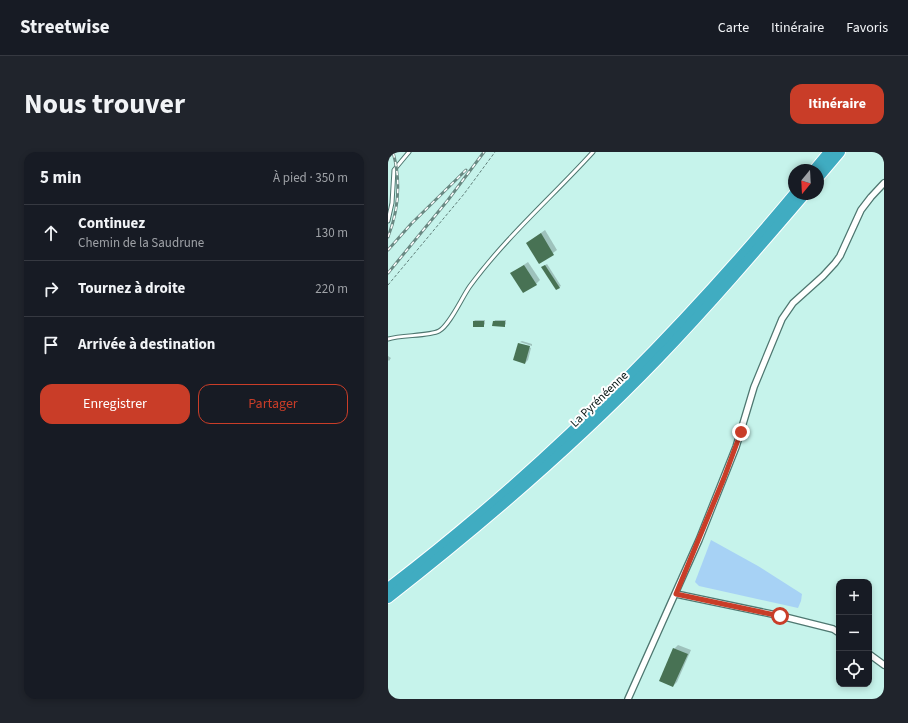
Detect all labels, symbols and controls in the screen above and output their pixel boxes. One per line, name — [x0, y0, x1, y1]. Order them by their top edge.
text: Streetwise — [20, 14, 110, 41]
text: Carte — [718, 18, 749, 38]
text: Itinéraire — [771, 18, 824, 38]
text: Favoris — [846, 18, 888, 38]
text: Nous trouver — [24, 84, 185, 124]
button: Itinéraire — [790, 84, 884, 124]
north arrow — [788, 164, 824, 200]
text: 5 min — [40, 166, 81, 190]
text: À pied · 350 m — [273, 169, 348, 187]
text: Continuez — [78, 213, 145, 234]
icon: ahead — [40, 222, 62, 244]
text: 130 m — [315, 224, 348, 242]
text: Chemin de la Saudrune — [78, 234, 204, 252]
icon: right — [40, 278, 62, 300]
text: Tournez à droite — [78, 278, 185, 299]
text: 220 m — [315, 280, 348, 298]
icon: arrive — [40, 334, 62, 356]
text: Arrivée à destination — [78, 334, 215, 355]
street label: La Pyrénéenne — [567, 367, 632, 431]
button: Enregistrer — [40, 384, 190, 424]
button: Partager — [198, 384, 348, 424]
route end — [732, 423, 750, 441]
map controls — [836, 579, 872, 687]
button: + — [836, 579, 872, 615]
route start — [771, 607, 789, 625]
button: − — [836, 615, 872, 651]
button: locate — [836, 651, 872, 687]

